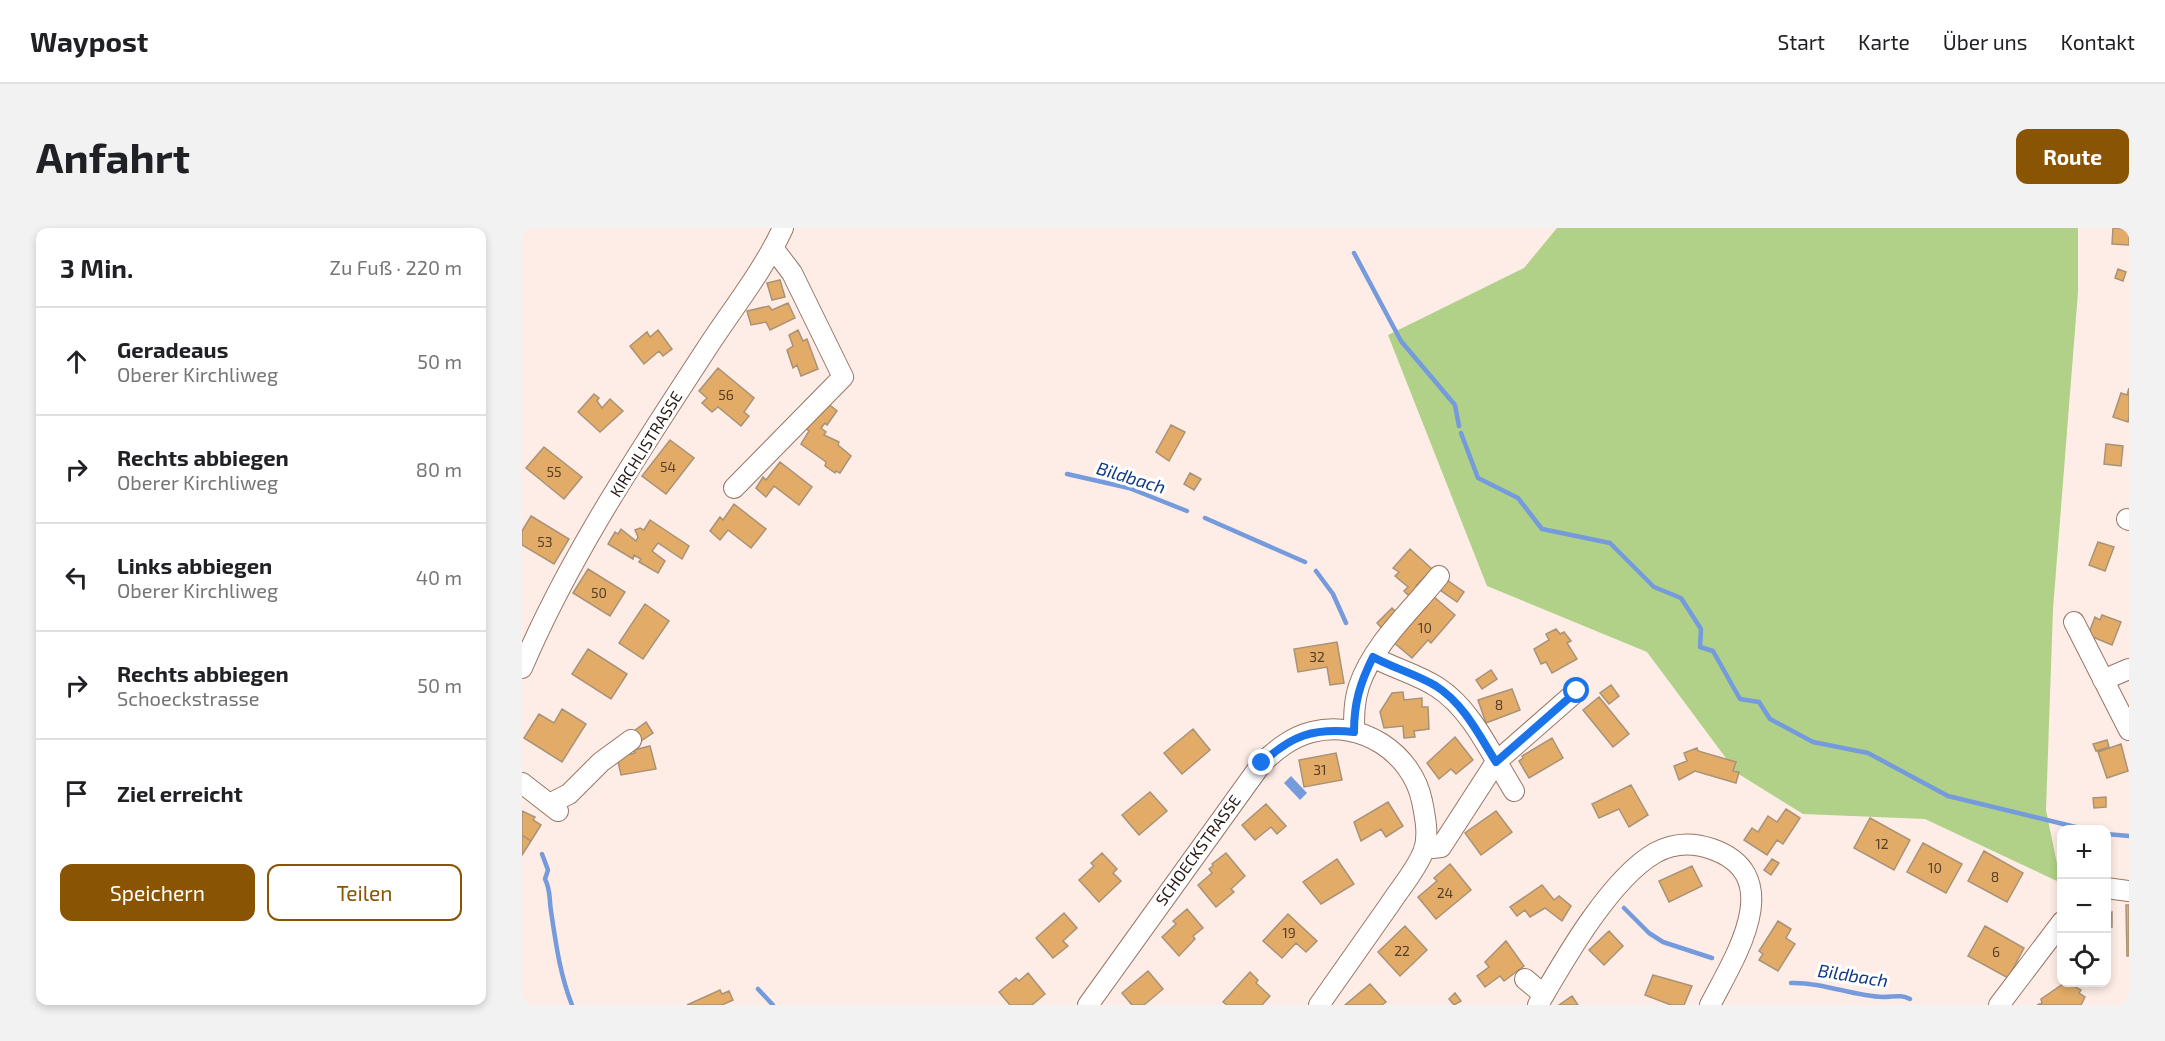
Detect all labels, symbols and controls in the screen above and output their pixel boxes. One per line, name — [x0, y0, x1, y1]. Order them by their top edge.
text: Waypost — [30, 24, 148, 58]
text: Start — [1778, 29, 1825, 54]
text: Karte — [1858, 29, 1910, 54]
text: Über uns — [1943, 29, 2028, 54]
text: Kontakt — [2061, 29, 2135, 54]
button: Route — [2016, 129, 2129, 184]
text: Anfahrt — [36, 131, 190, 181]
text: 3 Min. — [60, 252, 133, 283]
text: Zu Fuß · 220 m — [330, 255, 462, 279]
text: Geradeaus — [117, 336, 228, 362]
icon: ahead — [60, 345, 93, 378]
text: 50 m — [417, 349, 462, 373]
text: Oberer Kirchliweg — [117, 362, 278, 386]
house number: 56 — [718, 386, 734, 403]
street label: KIRCHLISTRASSE — [606, 387, 686, 500]
text: Rechts abbiegen — [117, 444, 289, 470]
icon: right — [60, 453, 93, 486]
water label: Bildbach — [1094, 456, 1168, 498]
text: 80 m — [416, 457, 462, 481]
house number: 54 — [660, 458, 676, 475]
house number: 55 — [546, 463, 562, 480]
text: Oberer Kirchliweg — [117, 470, 278, 494]
house number: 53 — [537, 533, 553, 550]
text: Links abbiegen — [117, 552, 272, 578]
icon: left — [60, 561, 93, 594]
text: 40 m — [416, 565, 462, 589]
text: Oberer Kirchliweg — [117, 578, 278, 602]
house number: 50 — [591, 584, 607, 601]
house number: 10 — [1418, 619, 1432, 636]
house number: 32 — [1309, 648, 1325, 665]
text: Rechts abbiegen — [117, 660, 289, 686]
icon: right — [60, 669, 93, 702]
text: 50 m — [417, 673, 462, 697]
route start — [1563, 677, 1589, 703]
text: Schoeckstrasse — [117, 686, 260, 710]
house number: 8 — [1495, 696, 1503, 713]
route end — [1248, 749, 1274, 775]
house number: 31 — [1313, 761, 1327, 778]
icon: arrive — [60, 777, 93, 810]
text: Ziel erreicht — [117, 780, 243, 806]
street label: SCHOECKSTRASSE — [1151, 791, 1244, 909]
map controls — [2057, 825, 2111, 987]
button: + — [2057, 825, 2111, 879]
house number: 12 — [1875, 835, 1889, 852]
house number: 10 — [1928, 859, 1942, 876]
button: Speichern — [60, 864, 255, 921]
button: Teilen — [267, 864, 462, 921]
house number: 8 — [1991, 868, 1999, 885]
button: − — [2057, 879, 2111, 933]
house number: 24 — [1437, 884, 1453, 901]
house number: 19 — [1282, 924, 1296, 941]
button: locate — [2057, 933, 2111, 987]
house number: 22 — [1394, 942, 1410, 959]
house number: 6 — [1992, 943, 2000, 960]
water label: Bildbach — [1816, 959, 1890, 991]

